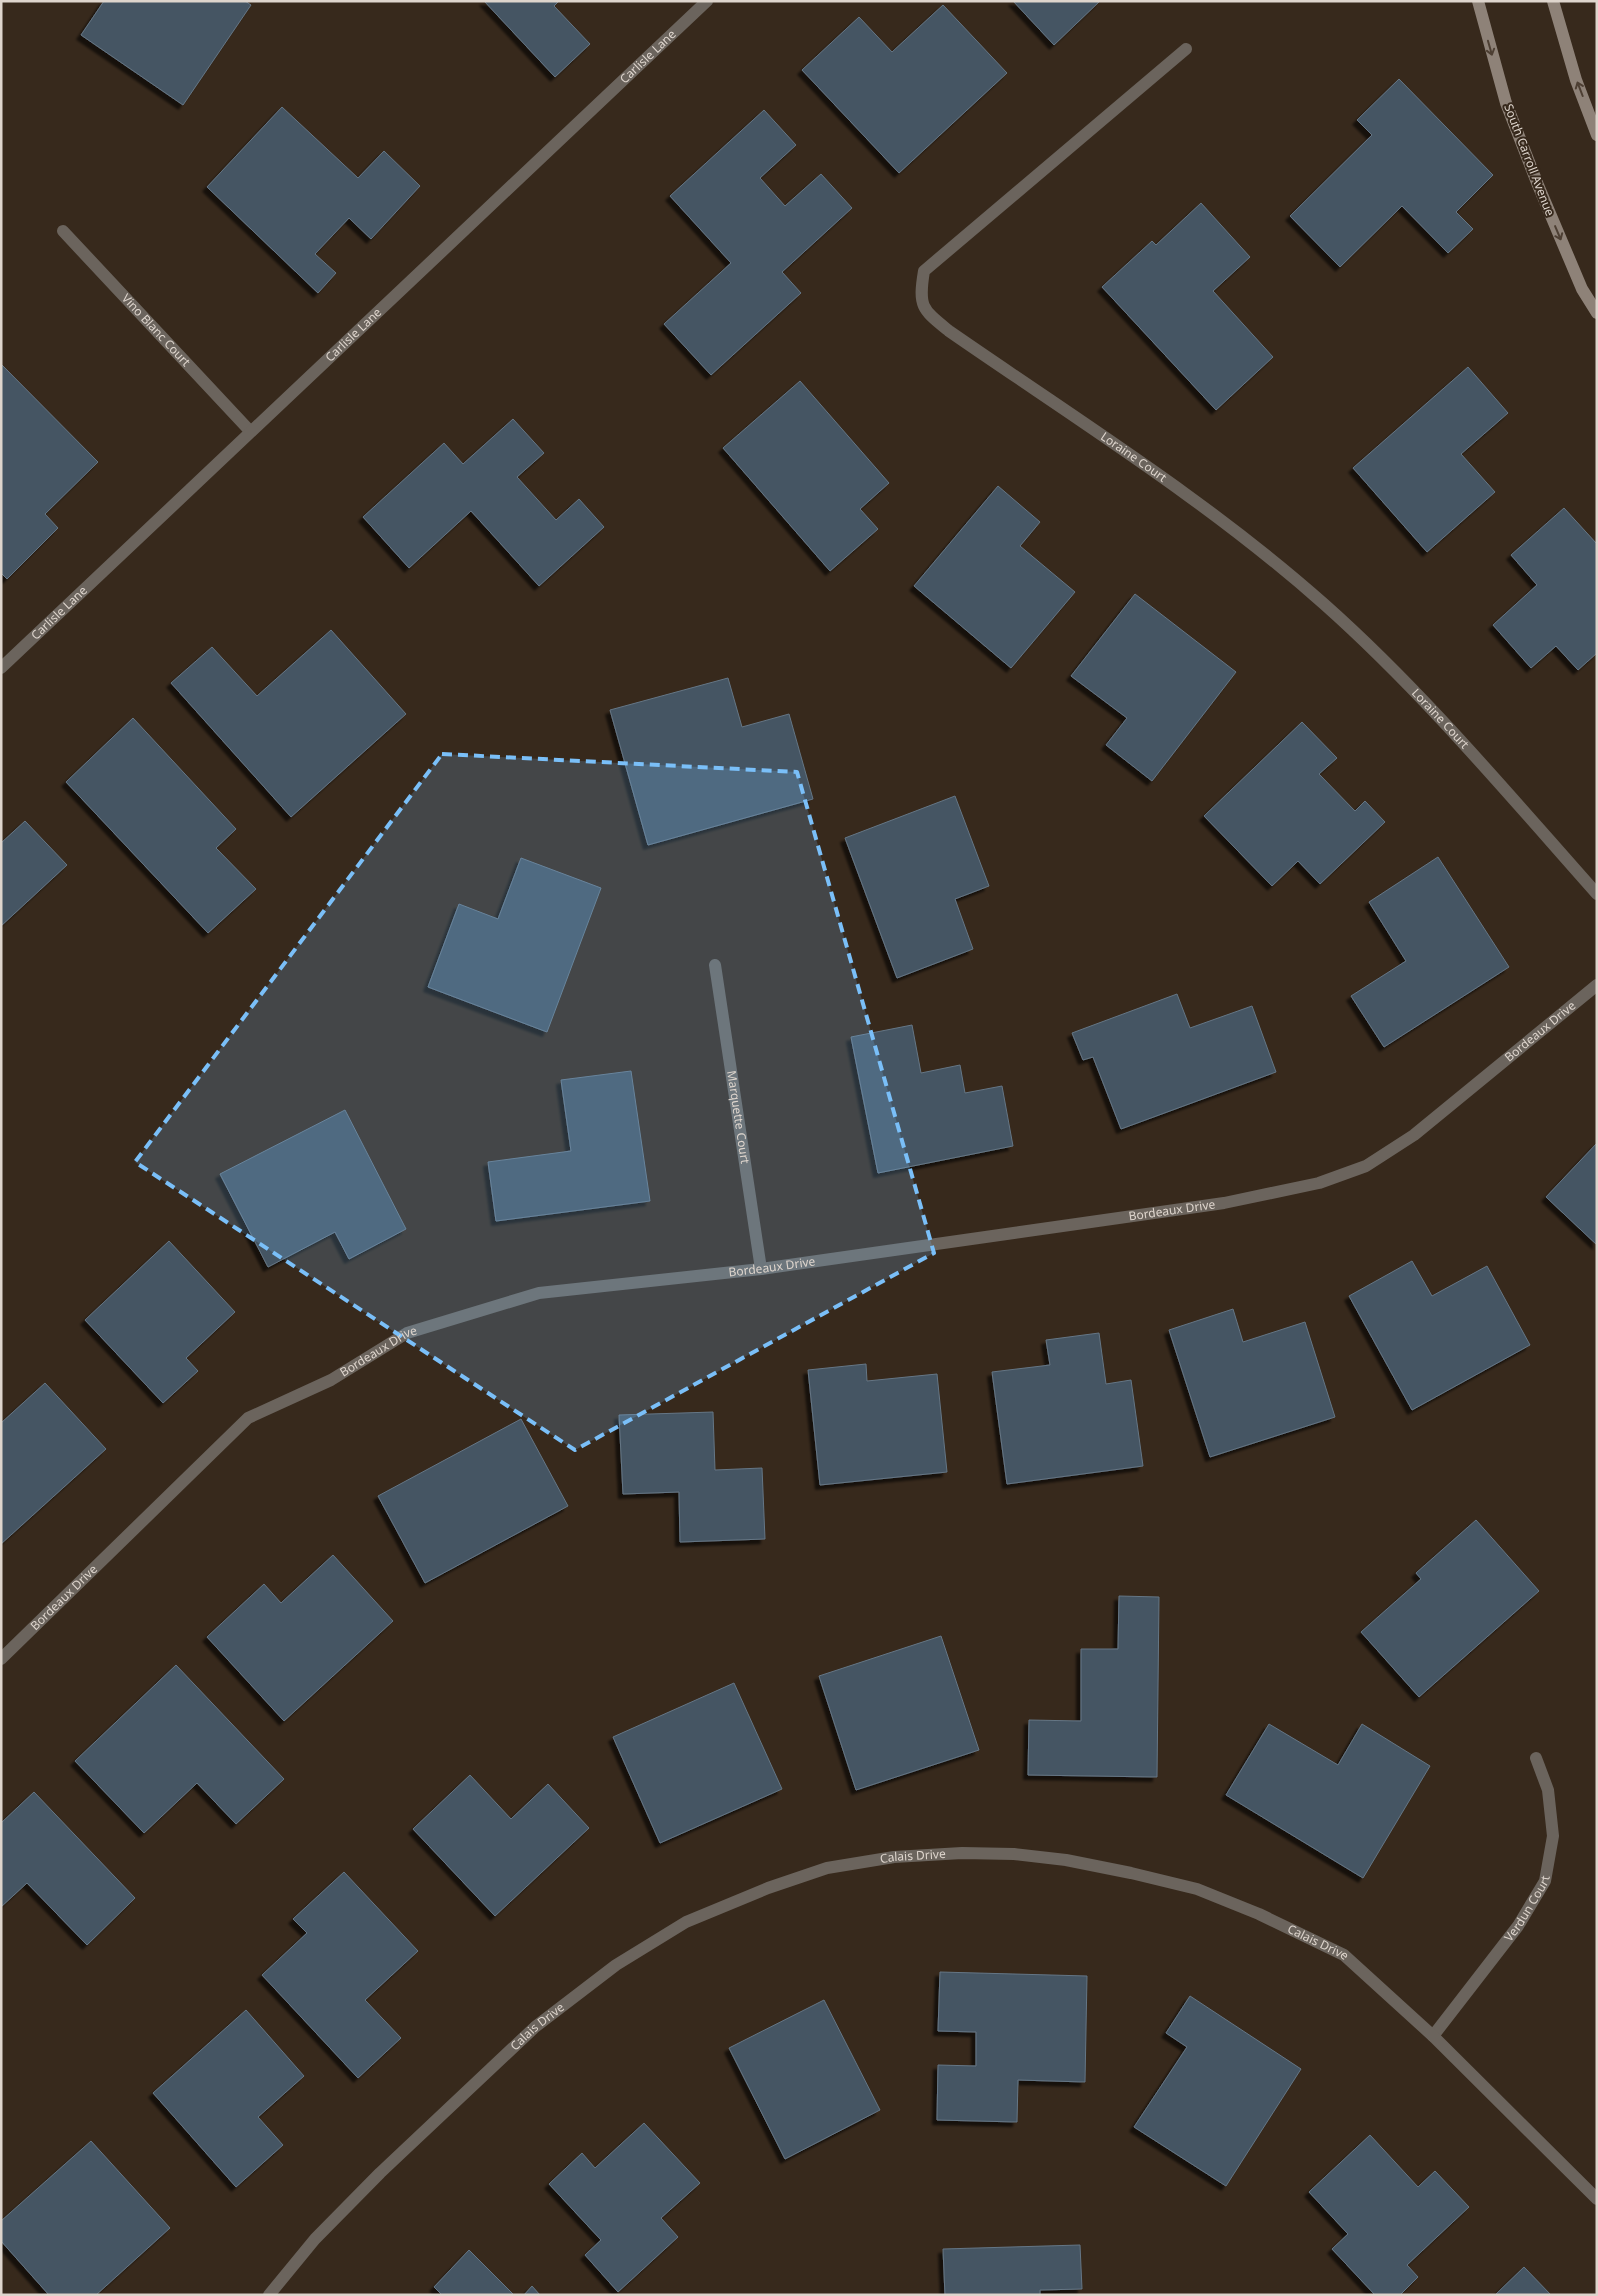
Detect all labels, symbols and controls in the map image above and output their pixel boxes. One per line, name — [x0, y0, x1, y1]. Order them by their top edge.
street label: Carlisle Lane — [616, 26, 680, 87]
one-way arrow — [1486, 40, 1496, 56]
one-way arrow — [1575, 82, 1584, 97]
street label: South Carroll Avenue — [1500, 101, 1559, 219]
one-way arrow — [1555, 226, 1564, 241]
street label: Vino Blanc Court — [118, 290, 195, 371]
street label: Carlisle Lane — [321, 304, 385, 365]
street label: Loraine Court — [1097, 428, 1171, 486]
street label: Carlisle Lane — [27, 582, 91, 643]
street label: Loraine Court — [1408, 684, 1474, 753]
street label: Bordeaux Drive — [1501, 997, 1579, 1065]
street label: Marquette Court — [723, 1069, 754, 1166]
street label: Bordeaux Drive — [1127, 1195, 1216, 1225]
street label: Bordeaux Drive — [728, 1252, 817, 1280]
street label: Bordeaux Drive — [336, 1321, 419, 1381]
street label: Bordeaux Drive — [26, 1560, 101, 1634]
street label: Calais Drive — [879, 1845, 946, 1867]
street label: Verdun Court — [1500, 1874, 1554, 1945]
street label: Calais Drive — [1285, 1920, 1353, 1964]
street label: Calais Drive — [506, 1999, 568, 2054]

